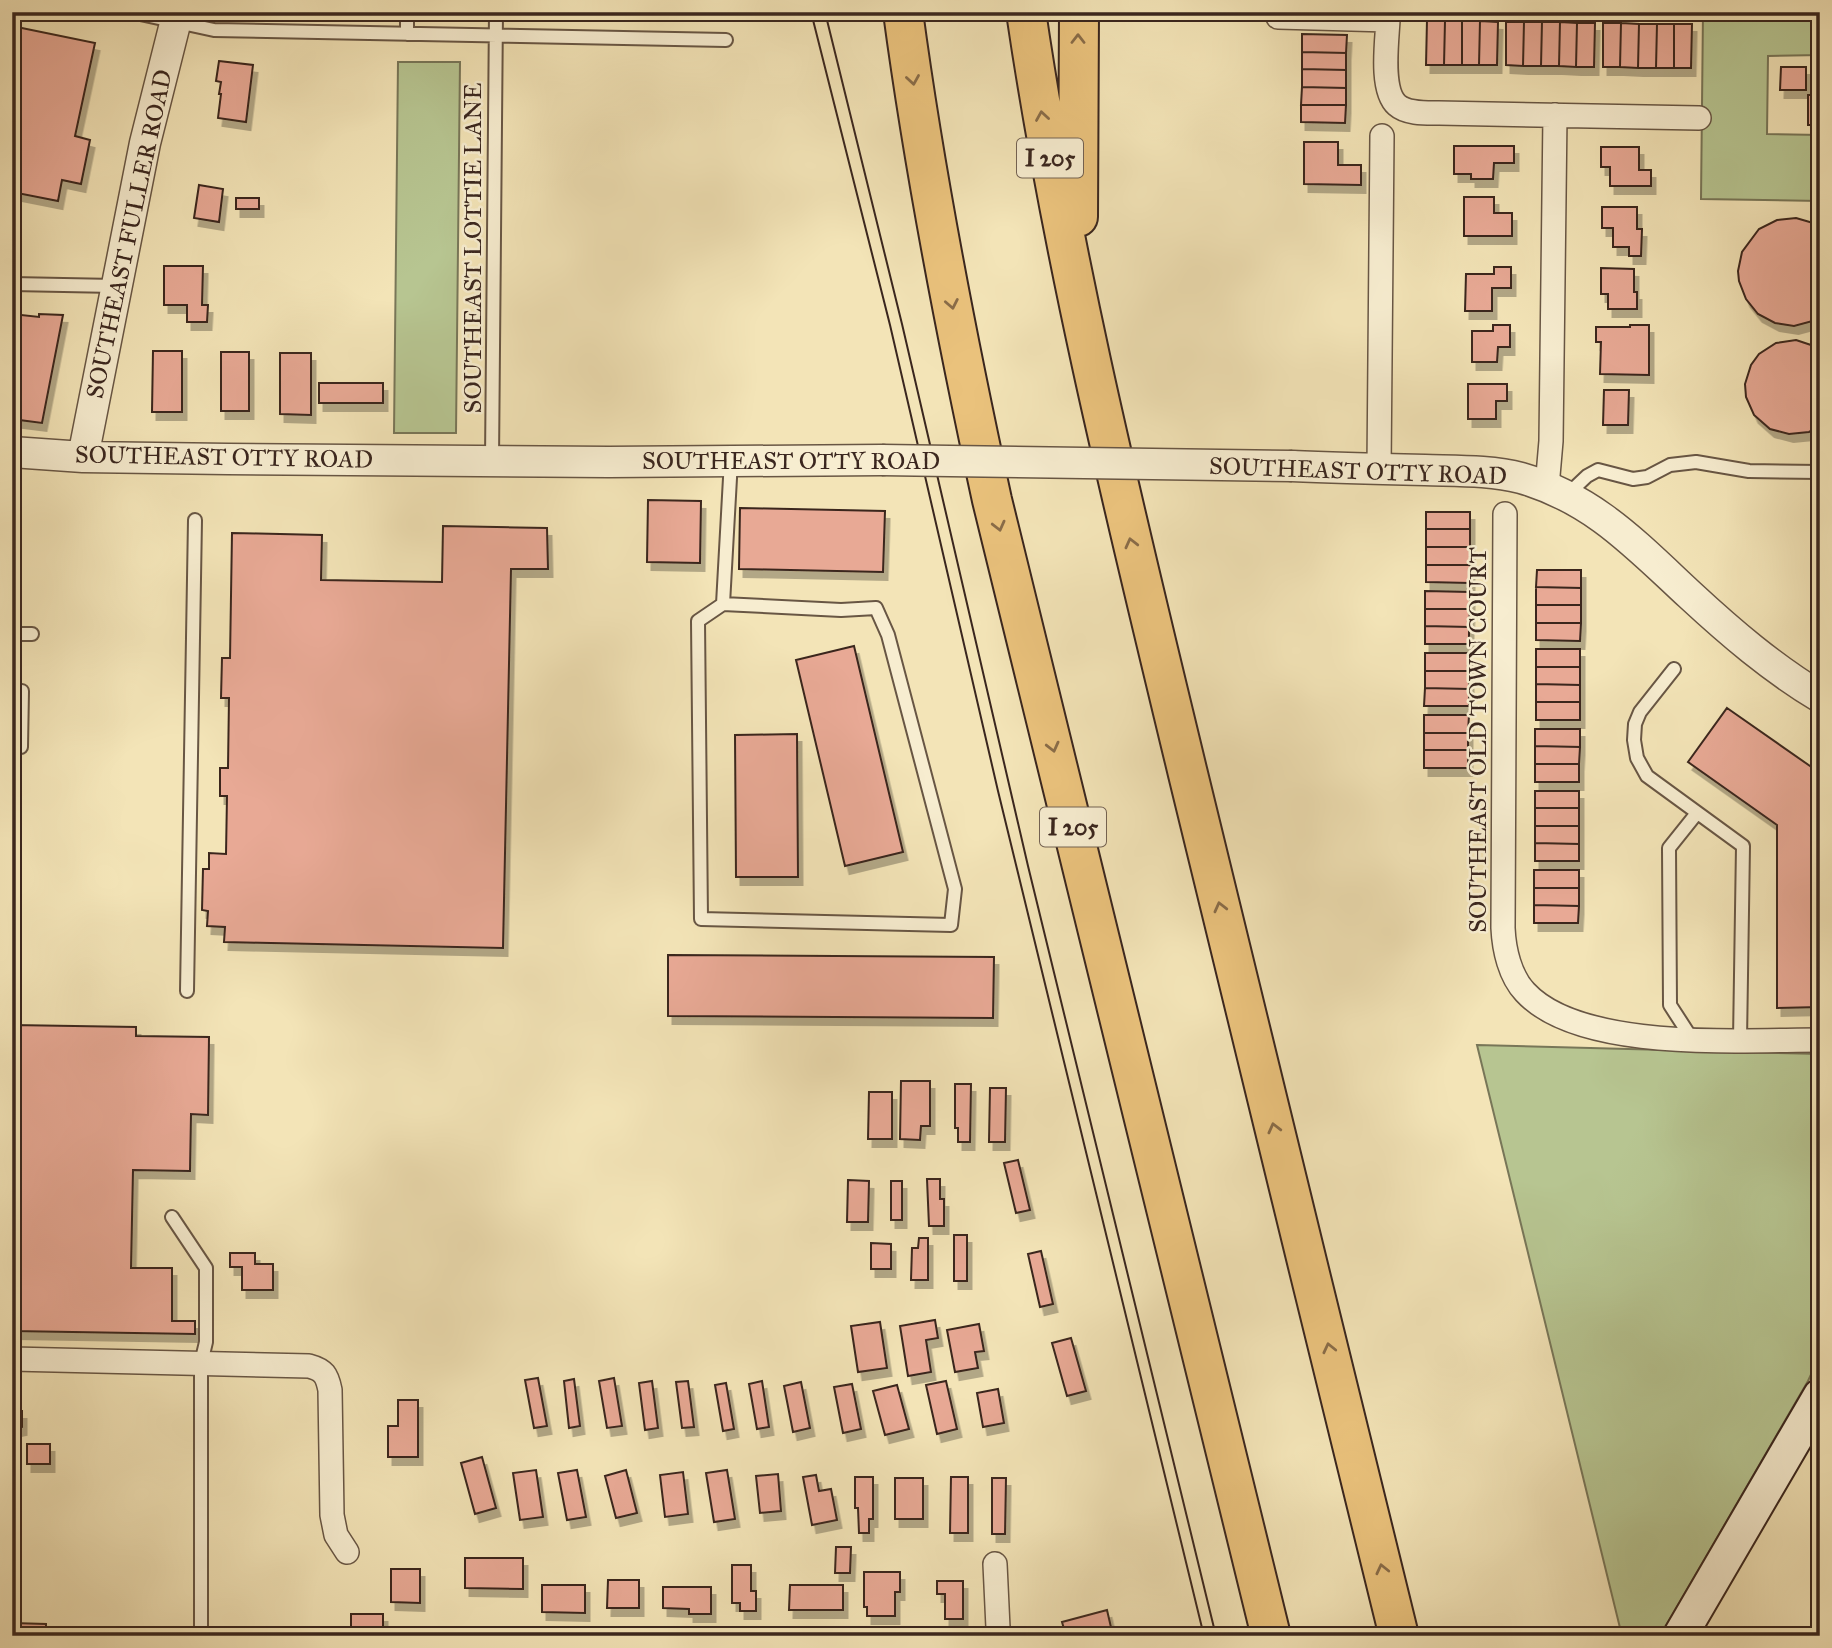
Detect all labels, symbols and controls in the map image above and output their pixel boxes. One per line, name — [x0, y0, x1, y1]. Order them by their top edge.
one-way arrow — [1071, 33, 1086, 44]
street label: SOUTHEAST FULLER ROAD — [79, 67, 179, 401]
one-way arrow — [905, 74, 920, 86]
street label: SOUTHEAST LOTTIE LANE — [458, 83, 488, 413]
one-way arrow — [1035, 110, 1050, 122]
road number: I 205 — [1017, 139, 1083, 178]
one-way arrow — [944, 298, 959, 310]
street label: SOUTHEAST OTTY ROAD — [75, 439, 373, 475]
street label: SOUTHEAST OTTY ROAD — [642, 446, 940, 476]
street label: SOUTHEAST OTTY ROAD — [1208, 451, 1508, 491]
one-way arrow — [991, 520, 1005, 532]
one-way arrow — [1125, 538, 1139, 550]
street label: SOUTHEAST OLD TOWN COURT — [1463, 547, 1493, 933]
one-way arrow — [1045, 741, 1059, 753]
road number: I 205 — [1040, 807, 1106, 846]
one-way arrow — [1214, 901, 1228, 913]
one-way arrow — [1268, 1122, 1282, 1134]
one-way arrow — [1323, 1342, 1338, 1354]
one-way arrow — [1376, 1564, 1391, 1576]

